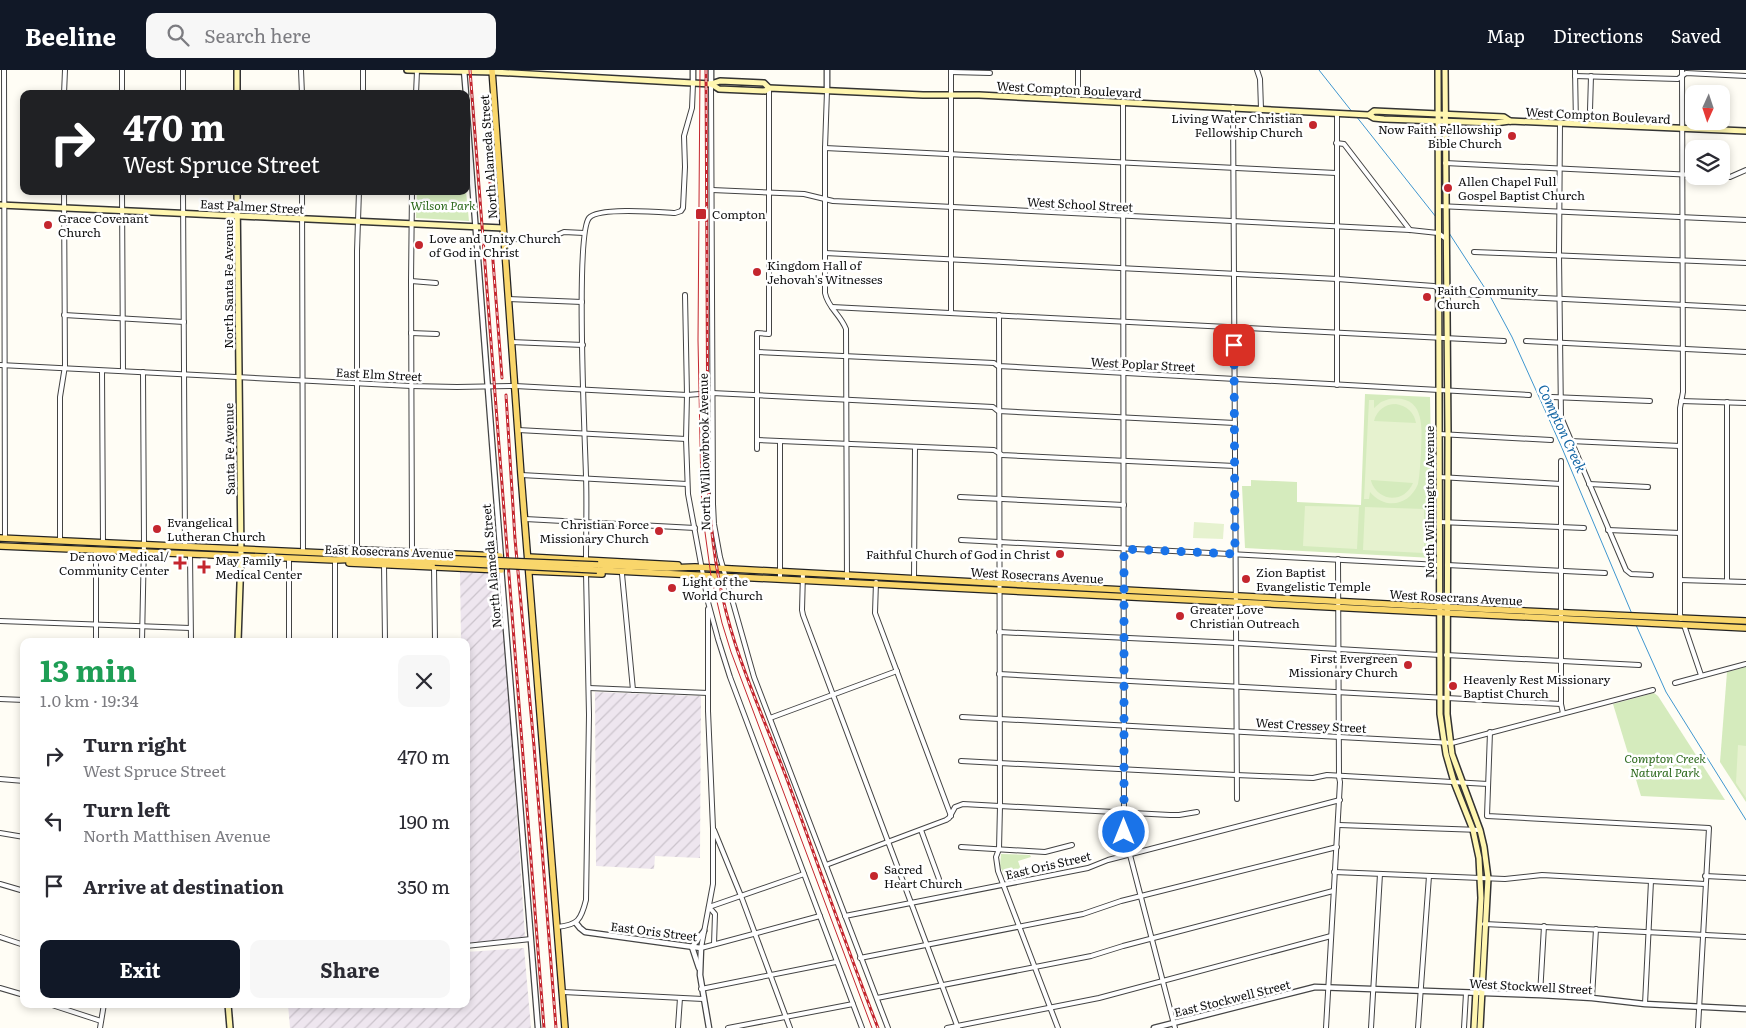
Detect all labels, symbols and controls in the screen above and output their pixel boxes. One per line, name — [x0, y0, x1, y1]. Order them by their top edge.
search box — [146, 13, 496, 58]
text: Beeline — [25, 18, 116, 53]
icon: search — [164, 21, 192, 49]
text: Search here — [204, 21, 311, 49]
text: Map — [1487, 22, 1525, 49]
text: Directions — [1553, 22, 1643, 49]
text: Saved — [1671, 22, 1721, 49]
street label: West Compton Boulevard — [996, 76, 1143, 102]
north arrow — [1685, 85, 1730, 130]
map controls — [1685, 85, 1730, 185]
street label: North Alameda Street — [475, 94, 501, 220]
text: 470 m — [123, 100, 225, 152]
street label: West Compton Boulevard — [1525, 102, 1672, 128]
place label: Living Water Christian Fellowship Church — [1171, 109, 1303, 141]
icon: right — [40, 110, 105, 175]
marker: Living Water Christian Fellowship Church — [1307, 119, 1319, 131]
place label: Now Faith Fellowship Bible Church — [1378, 120, 1502, 152]
marker: Now Faith Fellowship Bible Church — [1506, 130, 1518, 142]
button: layers — [1685, 140, 1730, 185]
text: West Spruce Street — [123, 147, 320, 180]
place label: Allen Chapel Full Gospel Baptist Church — [1458, 172, 1585, 204]
marker: Allen Chapel Full Gospel Baptist Church — [1442, 182, 1454, 194]
street label: West School Street — [1026, 192, 1134, 216]
street label: East Palmer Street — [199, 194, 305, 218]
park label: Wilson Park — [410, 196, 476, 214]
place label: Compton — [712, 205, 766, 223]
marker: Compton — [694, 207, 708, 221]
place label: Grace Covenant Church — [58, 209, 149, 241]
marker: Grace Covenant Church — [42, 219, 54, 231]
street label: North Santa Fe Avenue — [219, 219, 237, 349]
place label: Love and Unity Church of God in Christ — [429, 229, 561, 261]
marker: Love and Unity Church of God in Christ — [413, 239, 425, 251]
place label: Kingdom Hall of Jehovah's Witnesses — [767, 256, 883, 288]
marker: Kingdom Hall of Jehovah's Witnesses — [751, 266, 763, 278]
place label: Faith Community Church — [1437, 281, 1538, 313]
marker: Faith Community Church — [1421, 291, 1433, 303]
pin — [1213, 324, 1255, 366]
icon: arrive — [1220, 331, 1248, 359]
street label: West Poplar Street — [1090, 352, 1196, 376]
street label: East Elm Street — [335, 363, 423, 385]
street label: North Willowbrook Avenue — [694, 373, 714, 531]
water label: Compton Creek — [1534, 381, 1592, 476]
street label: Santa Fe Avenue — [219, 403, 239, 495]
street label: North Wilmington Avenue — [1420, 426, 1438, 578]
street label: North Alameda Street — [477, 503, 505, 629]
place label: Evangelical Lutheran Church — [167, 513, 266, 545]
place label: Christian Force Missionary Church — [539, 515, 649, 547]
marker: Evangelical Lutheran Church — [151, 523, 163, 535]
marker: Christian Force Missionary Church — [653, 525, 665, 537]
street label: East Rosecrans Avenue — [324, 540, 454, 562]
place label: Faithful Church of God in Christ — [866, 545, 1050, 563]
place label: De novo Medical/ Community Center — [59, 547, 169, 579]
marker: Faithful Church of God in Christ — [1054, 548, 1066, 560]
place label: May Family Medical Center — [215, 551, 302, 583]
marker: De novo Medical/ Community Center — [173, 556, 187, 570]
marker: May Family Medical Center — [197, 560, 211, 574]
street label: West Rosecrans Avenue — [970, 563, 1104, 587]
place label: Zion Baptist Evangelistic Temple — [1256, 563, 1371, 595]
place label: Light of the World Church — [682, 572, 763, 604]
marker: Zion Baptist Evangelistic Temple — [1240, 573, 1252, 585]
marker: Light of the World Church — [666, 582, 678, 594]
street label: West Rosecrans Avenue — [1389, 585, 1523, 609]
place label: Greater Love Christian Outreach — [1190, 600, 1300, 632]
marker: Greater Love Christian Outreach — [1174, 610, 1186, 622]
text: 13 min — [40, 647, 137, 691]
place label: First Evergreen Missionary Church — [1288, 649, 1398, 681]
button: close — [398, 655, 450, 707]
marker: First Evergreen Missionary Church — [1402, 659, 1414, 671]
place label: Heavenly Rest Missionary Baptist Church — [1463, 670, 1611, 702]
marker: Heavenly Rest Missionary Baptist Church — [1447, 680, 1459, 692]
text: 1.0 km · 19:34 — [40, 688, 139, 712]
street label: West Cressey Street — [1255, 713, 1367, 737]
text: Turn right — [83, 730, 187, 758]
icon: right — [40, 742, 68, 770]
text: 470 m — [397, 742, 450, 770]
park label: Compton Creek Natural Park — [1624, 749, 1706, 781]
text: West Spruce Street — [83, 758, 226, 782]
text: Turn left — [83, 795, 170, 823]
position arrow — [1097, 805, 1149, 857]
icon: left — [40, 807, 68, 835]
text: 190 m — [399, 807, 450, 835]
text: North Matthisen Avenue — [83, 823, 271, 847]
street label: East Oris Street — [1003, 846, 1093, 884]
place label: Sacred Heart Church — [884, 860, 962, 892]
marker: Sacred Heart Church — [868, 870, 880, 882]
icon: arrive — [40, 872, 68, 900]
text: Arrive at destination — [83, 872, 284, 900]
text: 350 m — [397, 872, 450, 900]
street label: East Oris Street — [609, 917, 699, 945]
button: Exit — [40, 940, 240, 998]
button: Share — [250, 940, 450, 998]
street label: West Stockwell Street — [1469, 974, 1593, 998]
street label: East Stockwell Street — [1172, 975, 1292, 1021]

